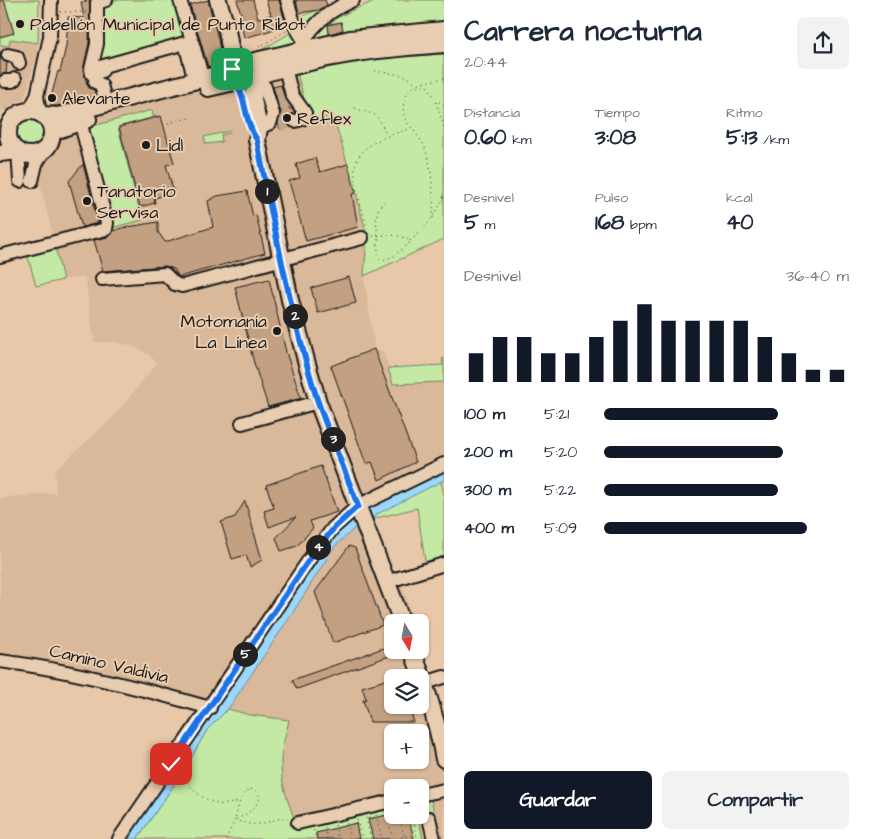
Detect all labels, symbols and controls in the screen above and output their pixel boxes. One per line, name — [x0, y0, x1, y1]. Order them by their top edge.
place label: Pabellón Municipal de Punto Ribot — [30, 12, 306, 37]
text: Carrera nocturna — [464, 12, 702, 51]
button: share — [797, 17, 849, 69]
marker: Pabellón Municipal de Punto Ribot — [14, 18, 26, 30]
pin — [211, 48, 253, 90]
text: 20:44 — [464, 51, 508, 73]
icon: arrive — [218, 55, 246, 83]
place label: Alevante — [62, 86, 131, 111]
marker: Alevante — [46, 92, 58, 104]
text: Distancia — [464, 103, 520, 123]
text: Tiempo — [595, 103, 640, 123]
text: Ritmo — [726, 103, 763, 123]
place label: Reflex — [297, 106, 352, 131]
marker: Reflex — [281, 112, 293, 124]
text: 0.60 — [464, 123, 507, 152]
text: 3:08 — [595, 123, 636, 152]
text: 5:13 — [726, 123, 758, 152]
text: km — [507, 130, 532, 150]
text: /km — [758, 130, 789, 150]
place label: Lidl — [156, 133, 183, 158]
marker: Lidl — [140, 139, 152, 151]
pin: 1 — [254, 178, 280, 204]
place label: Tanatorio Servisa — [97, 179, 176, 225]
text: 1 — [267, 181, 268, 201]
text: Desnivel — [464, 188, 514, 208]
text: Pulso — [595, 188, 628, 208]
text: kcal — [726, 188, 753, 208]
marker: Tanatorio Servisa — [81, 195, 93, 207]
text: 5 — [464, 208, 479, 237]
text: 168 — [595, 208, 624, 237]
text: 40 — [726, 208, 754, 237]
text: m — [479, 215, 495, 235]
text: bpm — [624, 215, 657, 235]
text: Desnivel — [464, 265, 521, 287]
text: 36–40 m — [786, 265, 849, 287]
pin: 2 — [282, 304, 308, 328]
text: 2 — [291, 306, 300, 326]
place label: Motomanía La Línea — [181, 309, 267, 355]
marker: Motomanía La Línea — [271, 325, 283, 337]
text: 100 m — [464, 403, 505, 425]
text: 5:21 — [544, 403, 569, 425]
pin: 3 — [320, 426, 346, 452]
text: 3 — [330, 429, 337, 449]
text: 200 m — [464, 441, 512, 463]
text: 5:20 — [544, 441, 577, 463]
text: 300 m — [464, 479, 511, 501]
text: 5:22 — [544, 479, 576, 501]
text: 400 m — [464, 517, 514, 539]
text: 5:09 — [544, 517, 577, 539]
pin: 4 — [306, 534, 330, 560]
text: 4 — [314, 537, 323, 557]
north arrow — [384, 614, 429, 659]
map controls — [384, 614, 429, 824]
street label: Camino Valdivia — [47, 638, 171, 690]
pin: 5 — [232, 642, 258, 666]
text: 5 — [241, 644, 250, 664]
button: layers — [384, 669, 429, 714]
button: + — [384, 724, 429, 769]
pin — [150, 743, 192, 785]
icon: check — [157, 750, 185, 778]
button: Guardar — [464, 771, 652, 829]
button: Compartir — [662, 771, 849, 829]
button: − — [384, 779, 429, 824]

